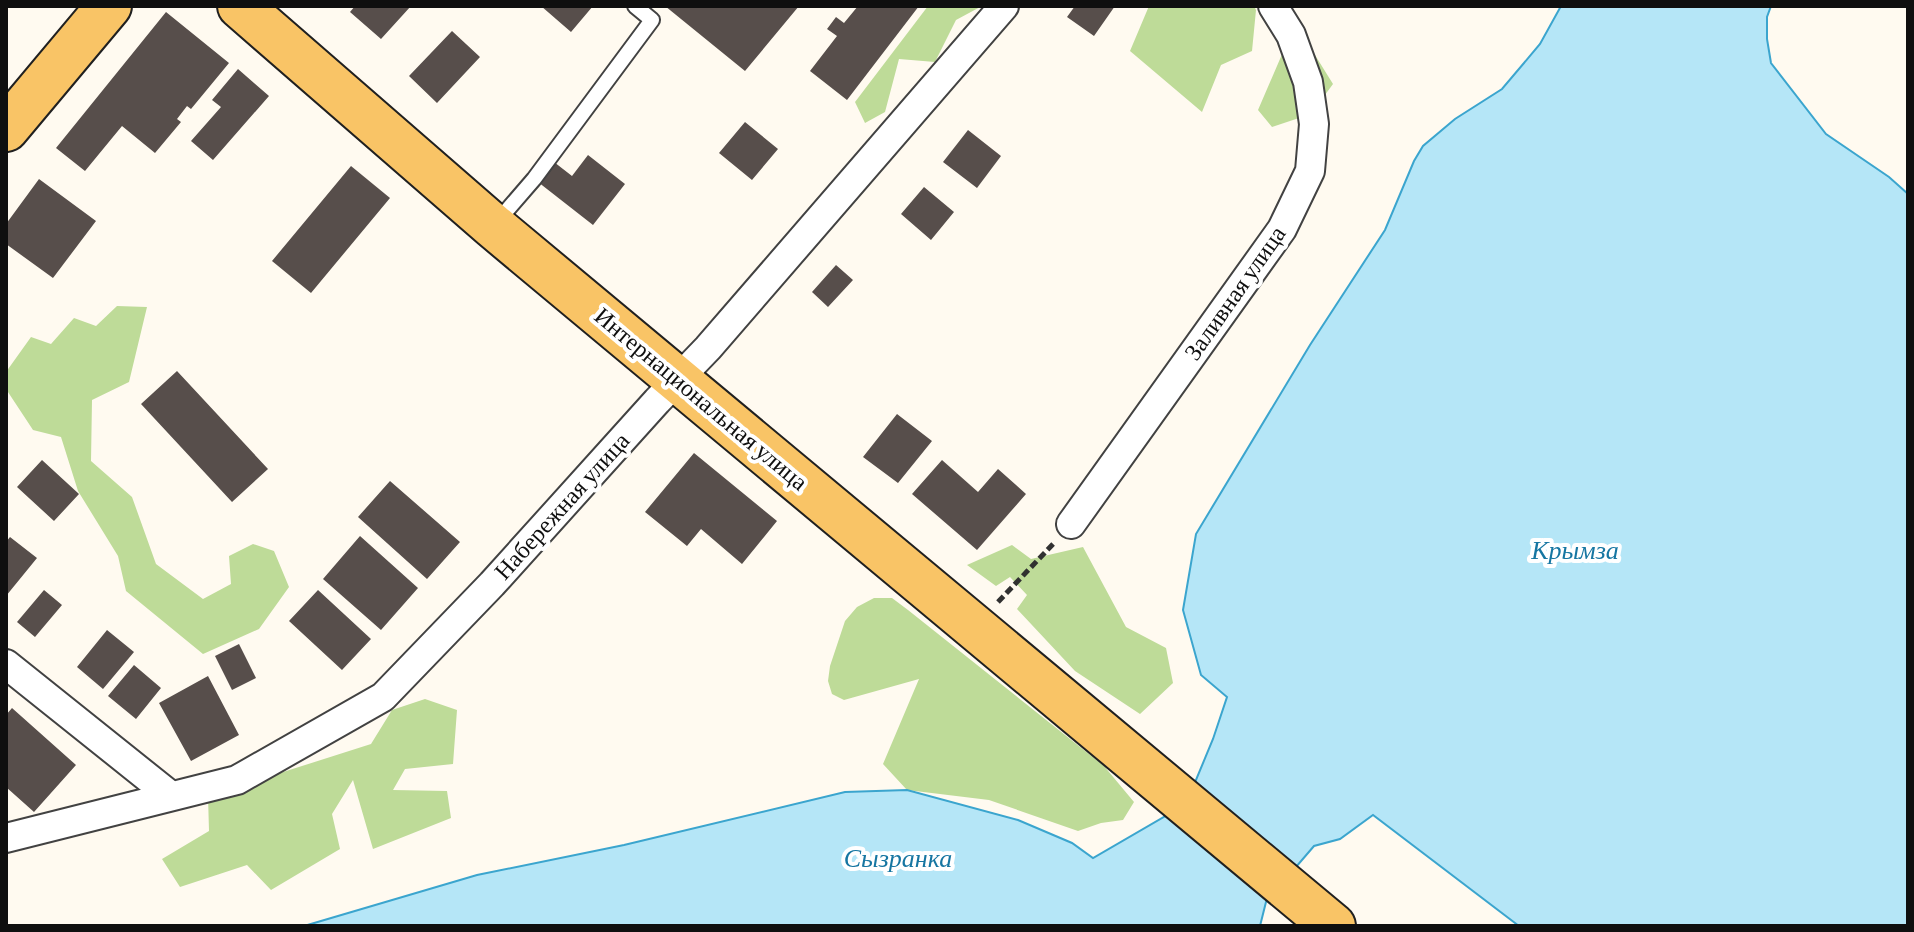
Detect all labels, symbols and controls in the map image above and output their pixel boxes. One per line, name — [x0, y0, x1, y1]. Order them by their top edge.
street label: Заливная улица — [1178, 220, 1291, 365]
street label: Интернациональная улица — [589, 302, 813, 496]
street label: Набережная улица — [489, 426, 635, 585]
water label: Крымза — [1530, 536, 1619, 565]
water label: Сызранка — [844, 844, 952, 873]

